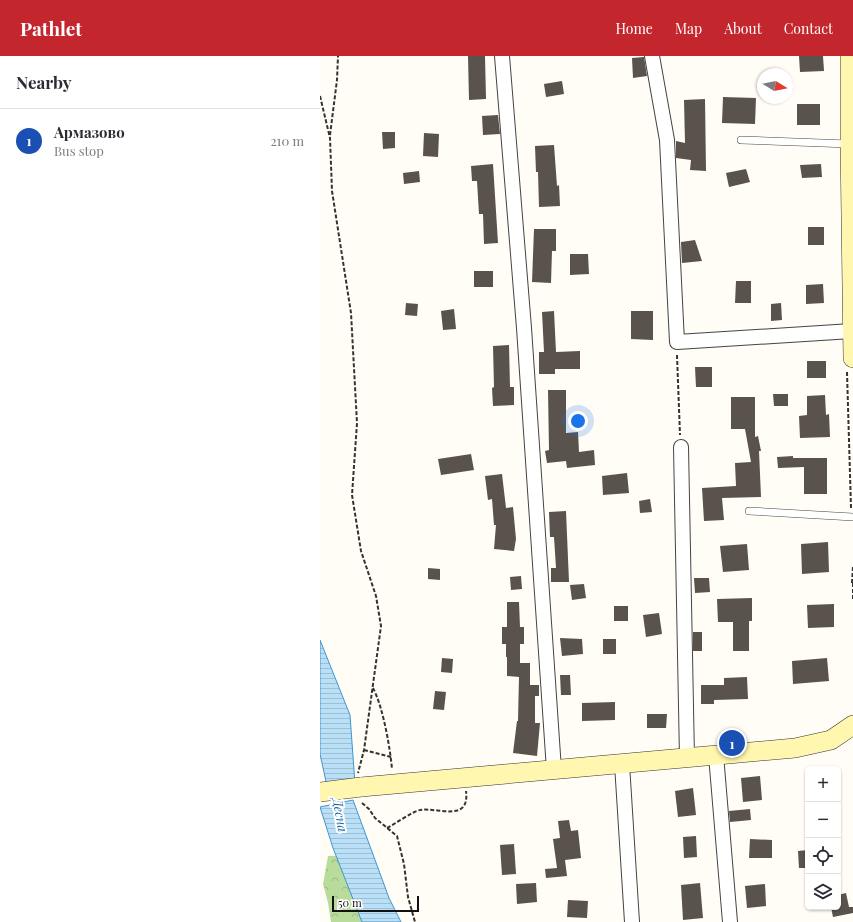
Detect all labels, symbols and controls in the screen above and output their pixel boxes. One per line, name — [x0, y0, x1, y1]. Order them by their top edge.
text: Pathlet — [20, 15, 82, 41]
text: Home — [615, 19, 653, 38]
text: Map — [675, 19, 702, 38]
text: About — [724, 19, 762, 38]
text: Contact — [784, 19, 833, 38]
north arrow — [757, 68, 793, 104]
text: Nearby — [16, 71, 71, 93]
text: Армазово — [54, 122, 125, 142]
text: 1 — [27, 132, 31, 149]
text: 210 m — [270, 132, 304, 149]
text: Bus stop — [54, 142, 104, 159]
your location — [568, 411, 588, 431]
pin: 1 — [719, 728, 745, 758]
map controls — [805, 766, 841, 910]
button: + — [805, 766, 841, 802]
water label: Десна — [329, 795, 352, 833]
button: − — [805, 802, 841, 838]
button: locate — [805, 838, 841, 874]
button: layers — [805, 874, 841, 910]
scale bar — [332, 894, 419, 913]
text: 50 m — [338, 895, 362, 910]

